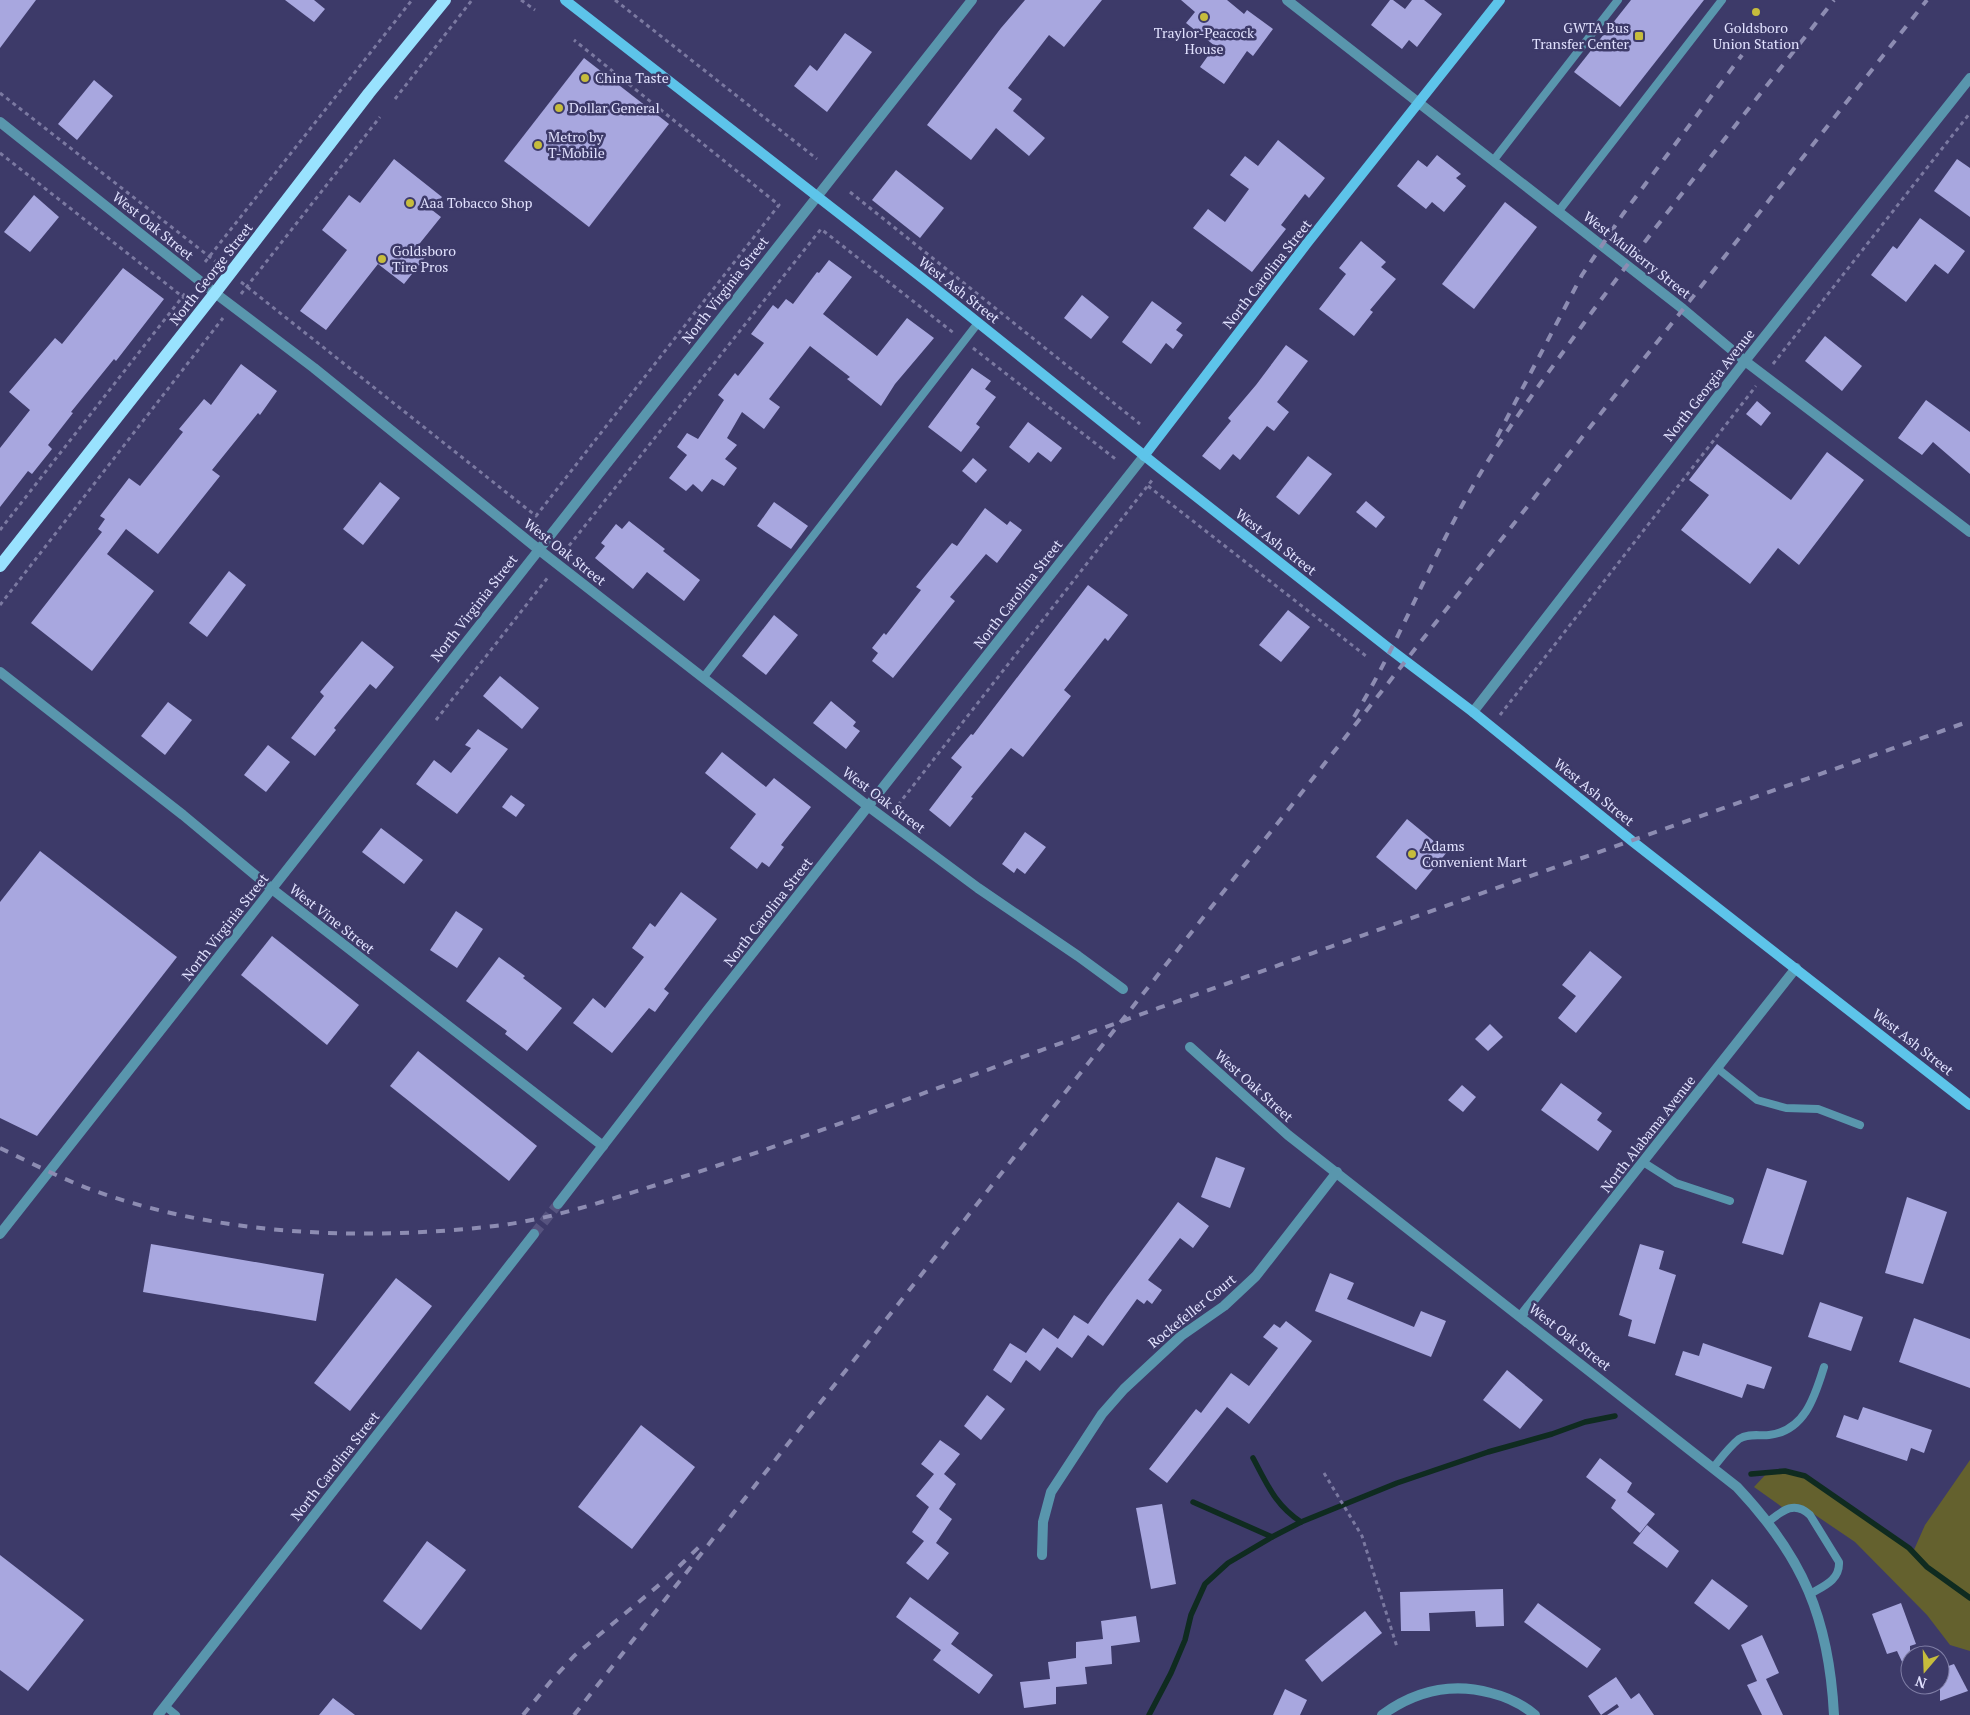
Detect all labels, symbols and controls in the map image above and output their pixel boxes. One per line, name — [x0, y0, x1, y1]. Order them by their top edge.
marker: Goldsboro Union Station — [1750, 6, 1762, 18]
marker: Traylor-Peacock House — [1198, 11, 1210, 23]
place label: GWTA Bus Transfer Center — [1532, 18, 1630, 53]
place label: Goldsboro Union Station — [1713, 18, 1800, 53]
place label: Traylor-Peacock House — [1154, 23, 1255, 58]
marker: GWTA Bus Transfer Center — [1633, 30, 1645, 42]
place label: China Taste — [595, 68, 669, 87]
marker: China Taste — [579, 72, 591, 84]
place label: Dollar General — [569, 98, 660, 117]
marker: Dollar General — [553, 102, 565, 114]
place label: Metro by T-Mobile — [548, 127, 605, 162]
marker: Metro by T-Mobile — [532, 139, 544, 151]
street label: West Oak Street — [109, 187, 198, 265]
place label: Aaa Tobacco Shop — [420, 193, 532, 212]
marker: Aaa Tobacco Shop — [404, 197, 416, 209]
street label: West Mulberry Street — [1580, 207, 1696, 303]
street label: North Carolina Street — [1218, 214, 1316, 332]
street label: North George Street — [165, 218, 257, 329]
street label: North Virginia Street — [677, 232, 773, 347]
place label: Goldsboro Tire Pros — [392, 241, 456, 276]
street label: West Ash Street — [915, 252, 1004, 328]
marker: Goldsboro Tire Pros — [376, 253, 388, 265]
street label: North Georgia Avenue — [1659, 325, 1758, 445]
street label: West Ash Street — [1232, 504, 1321, 580]
street label: West Oak Street — [520, 514, 611, 590]
street label: North Carolina Street — [969, 534, 1067, 652]
street label: North Virginia Street — [426, 550, 522, 665]
street label: West Ash Street — [1550, 753, 1639, 830]
street label: West Oak Street — [839, 762, 930, 838]
place label: Adams Convenient Mart — [1422, 836, 1528, 871]
marker: Adams Convenient Mart — [1406, 848, 1418, 860]
street label: North Carolina Street — [719, 852, 817, 970]
street label: North Virginia Street — [177, 869, 273, 984]
street label: West Vine Street — [286, 879, 380, 958]
street label: West Ash Street — [1869, 1004, 1958, 1080]
street label: West Oak Street — [1211, 1045, 1298, 1126]
street label: North Alabama Avenue — [1596, 1071, 1699, 1196]
street label: Rockefeller Court — [1144, 1269, 1240, 1352]
street label: West Oak Street — [1525, 1299, 1616, 1375]
street label: North Carolina Street — [286, 1406, 384, 1524]
north arrow — [1900, 1645, 1950, 1695]
text: N — [1912, 1672, 1929, 1693]

